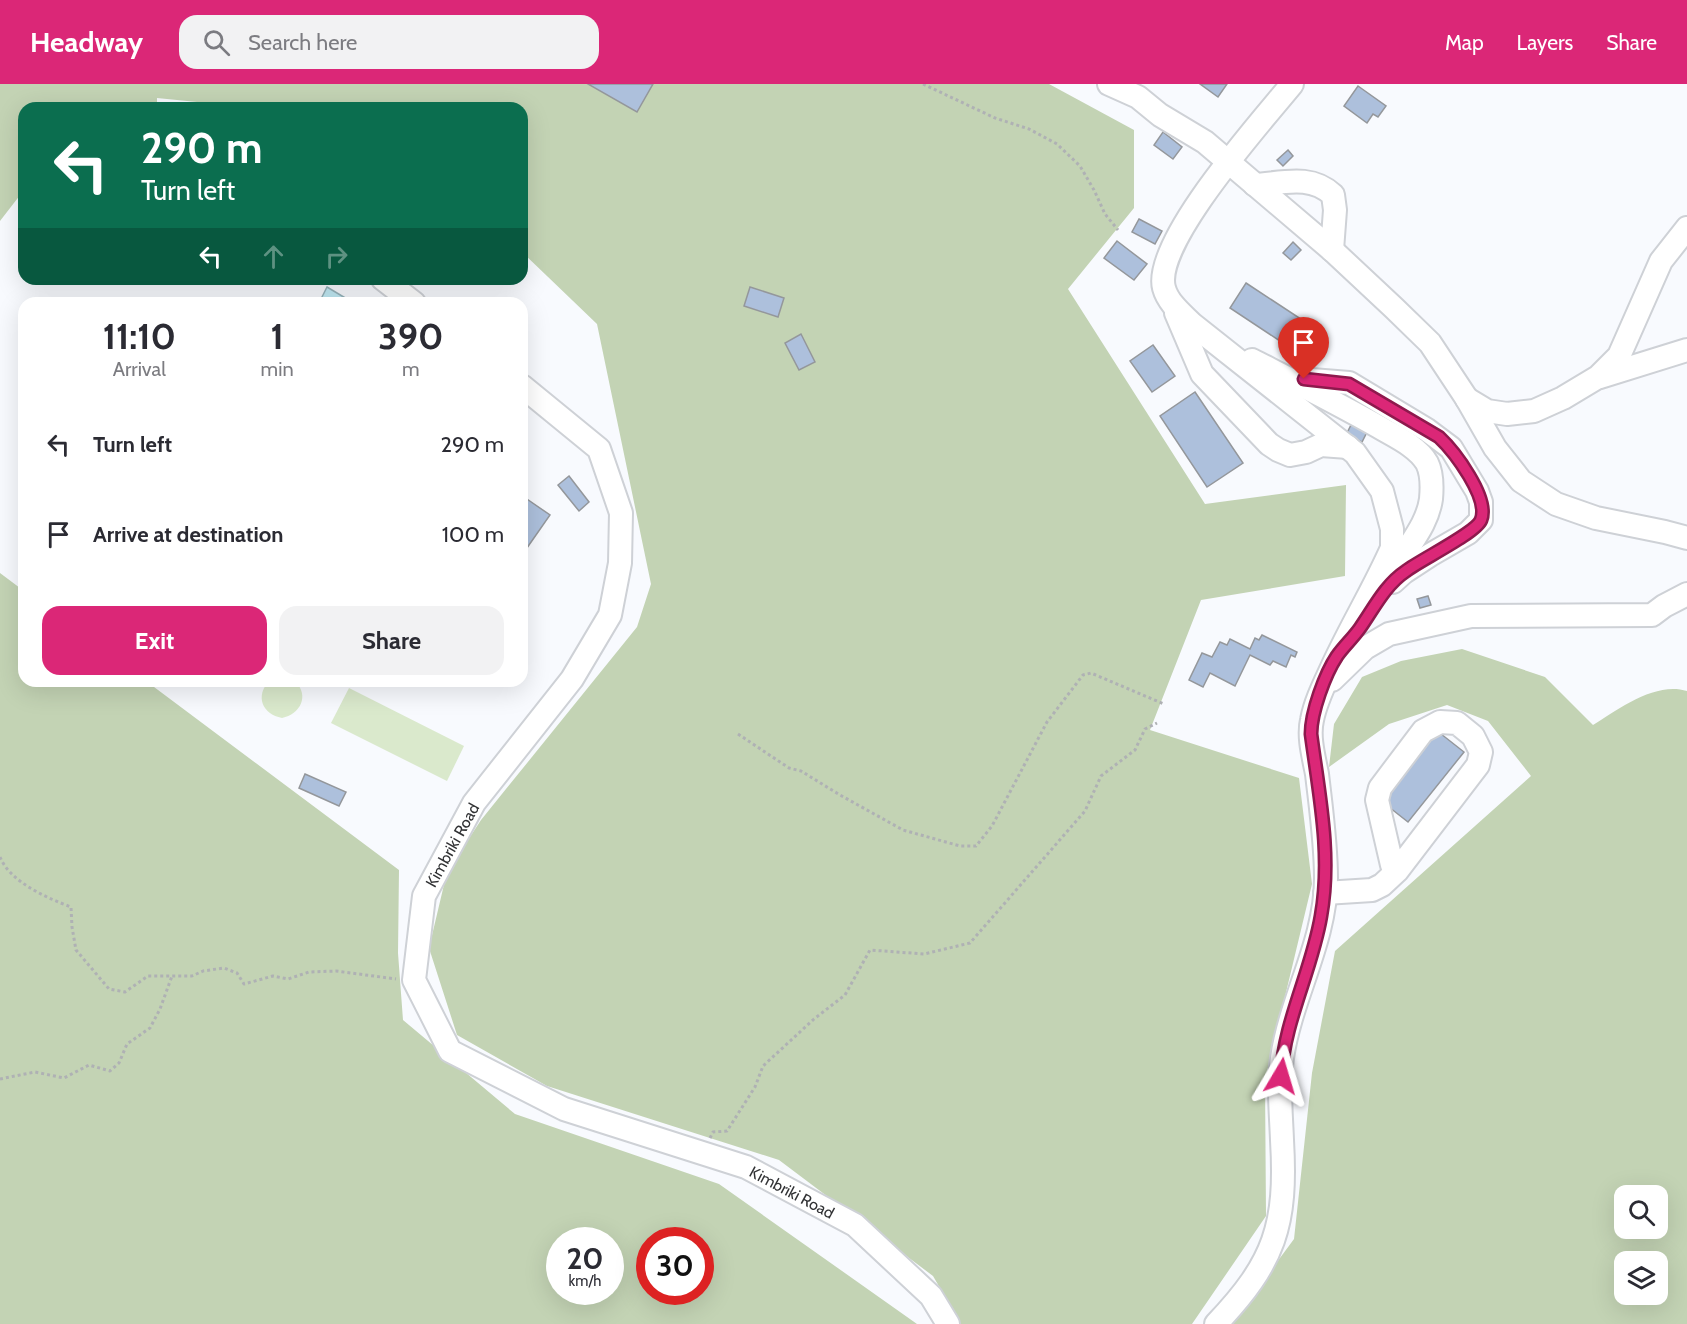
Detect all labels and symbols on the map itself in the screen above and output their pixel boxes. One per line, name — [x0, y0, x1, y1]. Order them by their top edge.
pin — [1278, 317, 1329, 379]
street label: Kimbriki Road — [422, 800, 483, 891]
position arrow — [1249, 1044, 1313, 1108]
street label: Kimbriki Road — [746, 1162, 837, 1223]
speed limit sign: 30 — [636, 1227, 714, 1305]

